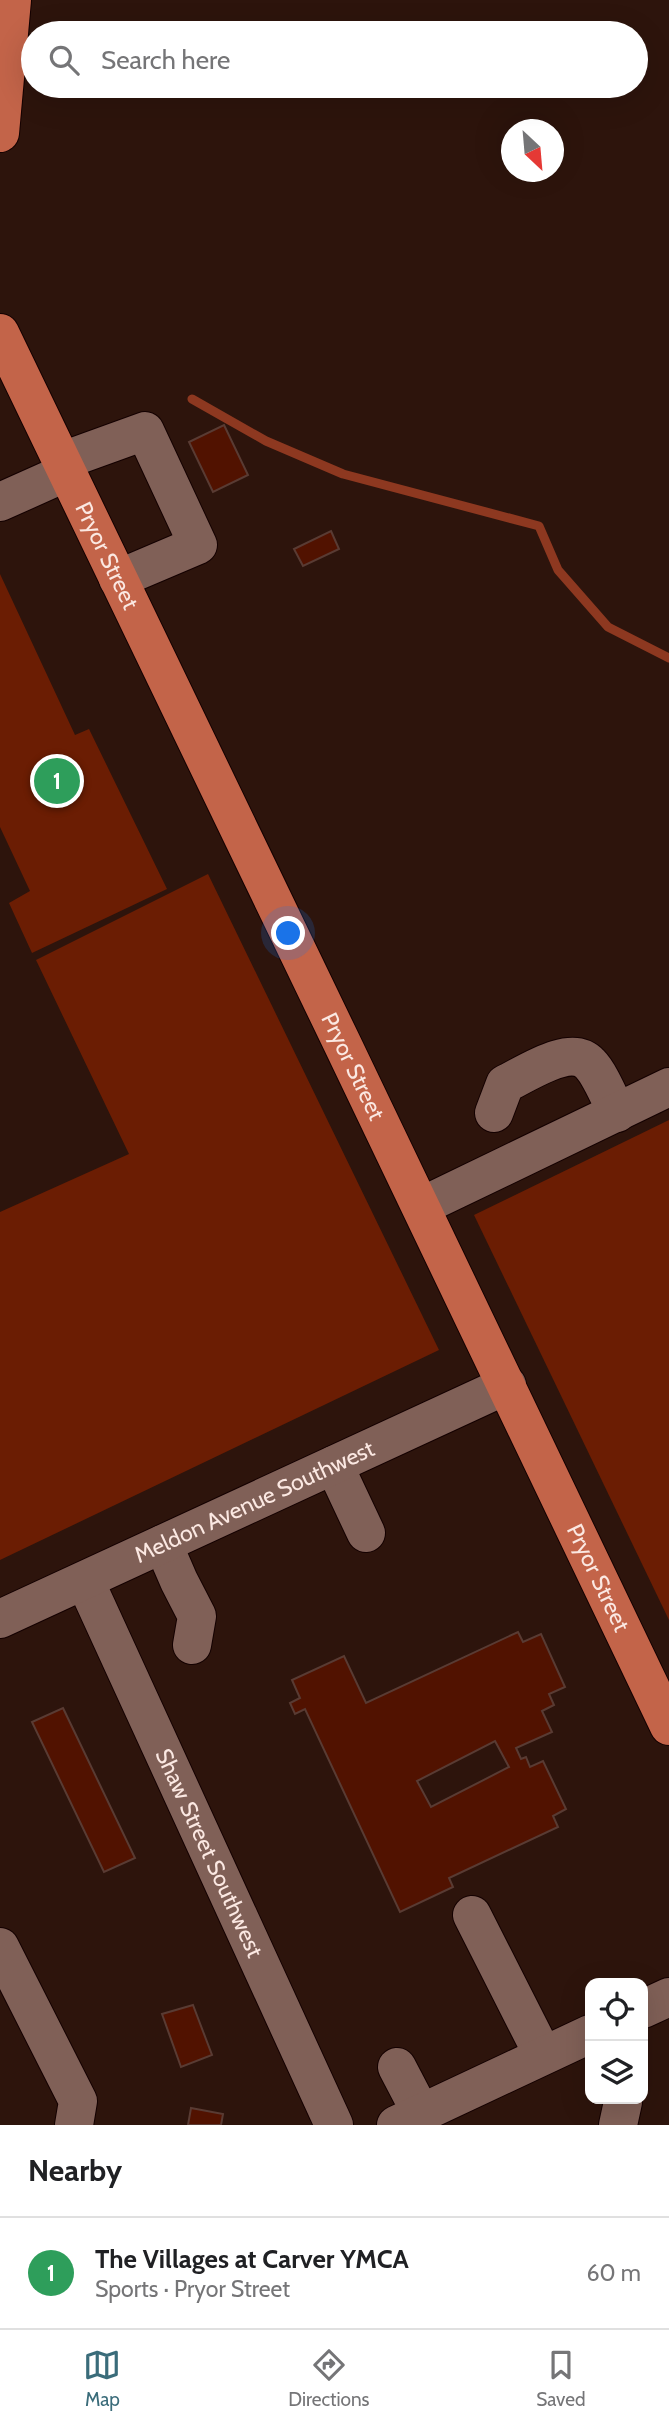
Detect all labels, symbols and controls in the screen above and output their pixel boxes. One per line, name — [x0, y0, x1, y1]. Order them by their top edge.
search box — [21, 21, 648, 98]
icon: search — [45, 41, 83, 79]
text: Search here — [101, 44, 230, 76]
north arrow — [501, 119, 564, 182]
street label: Pryor Street — [69, 497, 145, 614]
pin: 1 — [34, 755, 80, 807]
your location — [271, 916, 305, 950]
street label: Pryor Street — [315, 1008, 391, 1125]
street label: Meldon Avenue Southwest — [130, 1434, 379, 1569]
street label: Pryor Street — [561, 1519, 636, 1636]
street label: Shaw Street Southwest — [150, 1744, 269, 1962]
map controls — [585, 1978, 648, 2104]
button: locate — [585, 1978, 648, 2041]
button: layers — [585, 2041, 648, 2104]
text: Nearby — [28, 2152, 122, 2189]
text: The Villages at Carver YMCA — [95, 2243, 409, 2275]
text: 1 — [47, 2259, 55, 2287]
text: 60 m — [587, 2259, 641, 2287]
text: Sports · Pryor Street — [95, 2275, 290, 2303]
tab: Map — [83, 2346, 121, 2411]
tab: Directions — [288, 2346, 369, 2411]
tab: Saved — [536, 2346, 586, 2411]

